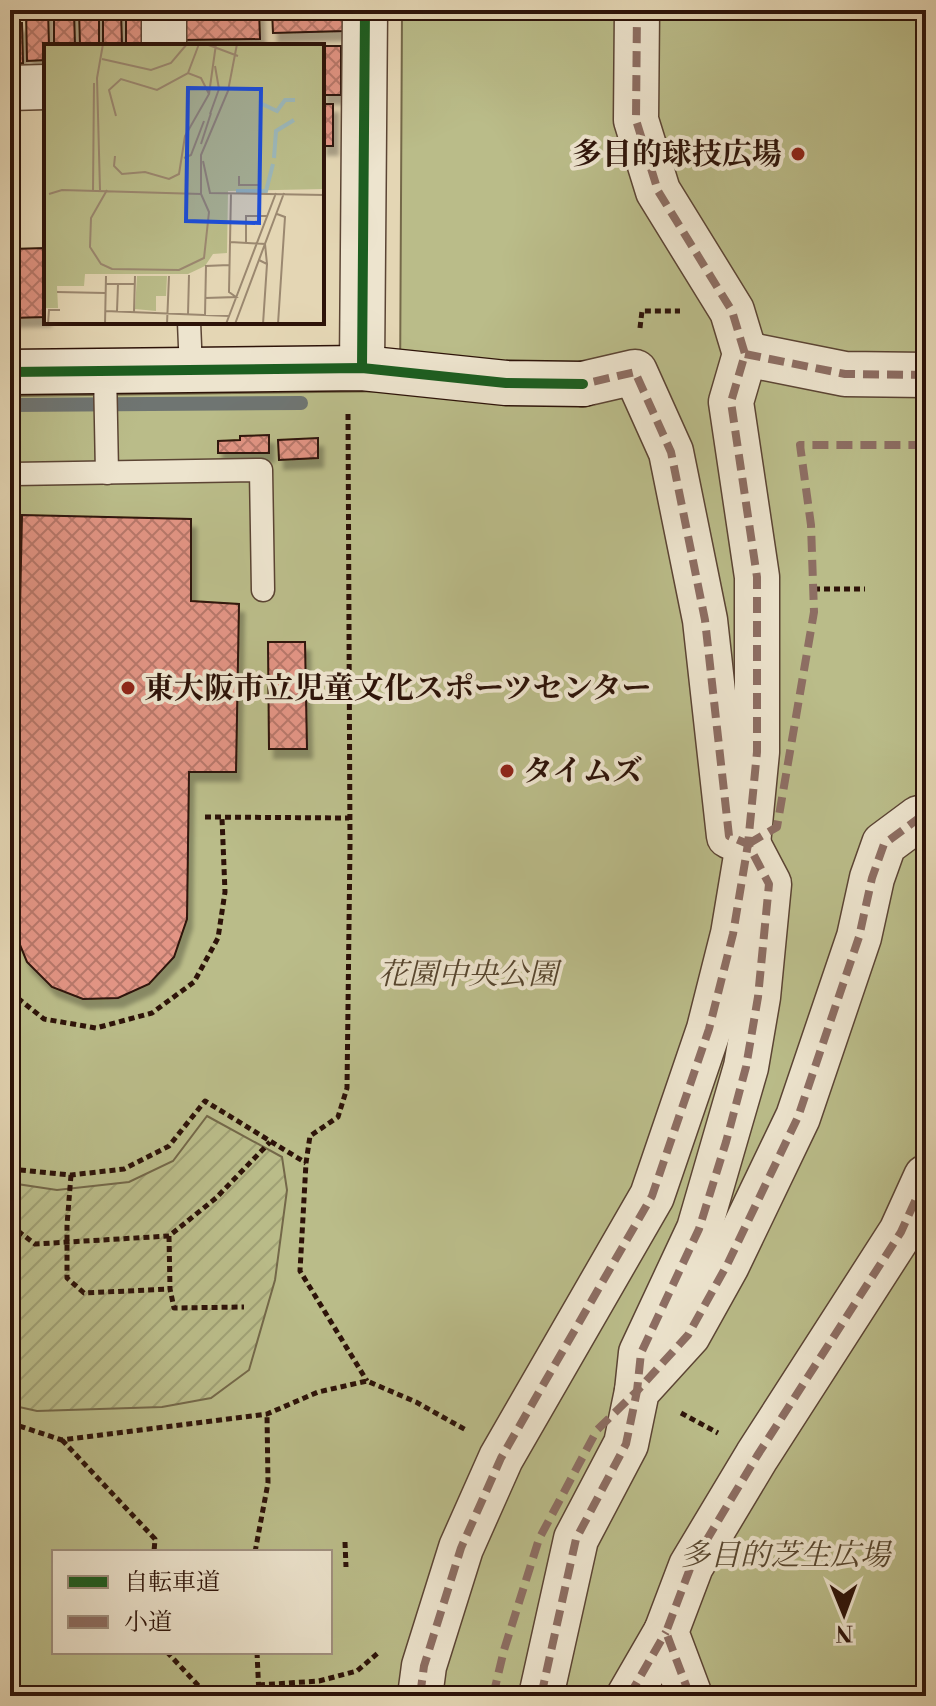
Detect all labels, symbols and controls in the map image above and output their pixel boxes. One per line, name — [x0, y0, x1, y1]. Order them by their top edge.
inset map — [44, 44, 324, 324]
place label: 多目的球技広場 — [572, 136, 782, 174]
marker: 多目的球技広場 — [789, 145, 807, 163]
place label: 東大阪市立児童文化スポーツセンター — [144, 670, 652, 708]
marker: 東大阪市立児童文化スポーツセンター — [119, 679, 137, 697]
place label: タイムズ — [523, 753, 642, 791]
marker: タイムズ — [498, 762, 516, 780]
park label: 花園中央公園 — [378, 956, 563, 994]
park label: 多目的芝生広場 — [680, 1537, 893, 1575]
legend — [52, 1550, 332, 1654]
text: 自転車道 — [124, 1568, 220, 1598]
north arrow — [804, 1574, 884, 1654]
text: 小道 — [124, 1608, 172, 1638]
text: N — [835, 1619, 853, 1646]

